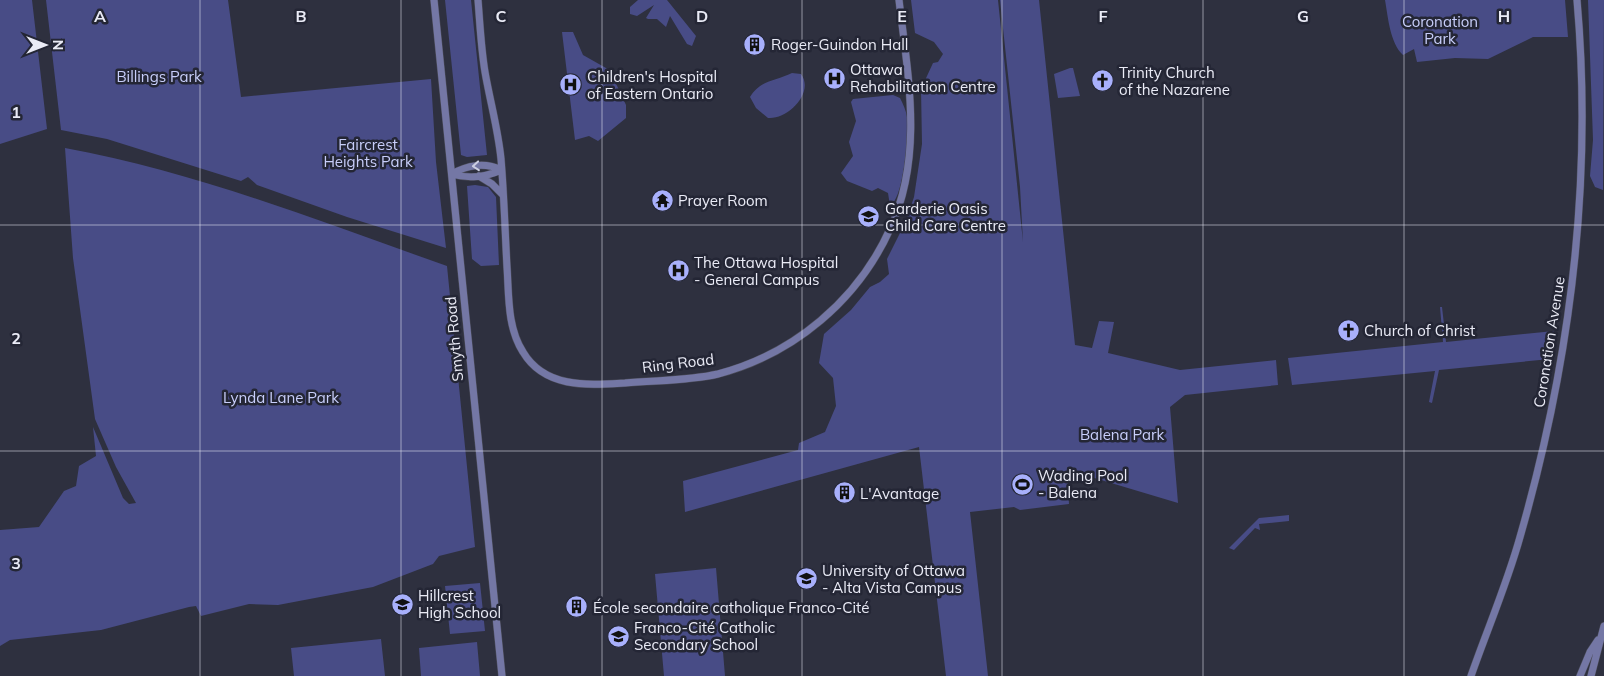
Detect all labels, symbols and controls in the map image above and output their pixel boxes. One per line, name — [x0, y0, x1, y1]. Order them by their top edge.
text: A — [94, 6, 106, 26]
text: B — [295, 6, 307, 26]
text: C — [496, 6, 507, 26]
text: D — [696, 6, 708, 26]
text: E — [897, 6, 907, 26]
text: F — [1098, 6, 1108, 26]
text: G — [1297, 6, 1309, 26]
text: H — [1498, 6, 1510, 26]
park label: Coronation Park — [1402, 12, 1478, 48]
north arrow — [20, 20, 70, 70]
building icon: Roger-Guindon Hall — [743, 32, 767, 56]
place label: Roger-Guindon Hall — [771, 35, 908, 54]
text: N — [49, 40, 67, 50]
place label: Ottawa Rehabilitation Centre — [850, 60, 996, 96]
place label: Trinity Church of the Nazarene — [1119, 63, 1230, 99]
hospital icon: Ottawa Rehabilitation Centre — [822, 66, 846, 90]
park label: Billings Park — [116, 67, 202, 86]
place label: Children's Hospital of Eastern Ontario — [587, 67, 717, 103]
church icon: Trinity Church of the Nazarene — [1091, 69, 1115, 93]
hospital icon: Children's Hospital of Eastern Ontario — [559, 73, 583, 97]
text: 1 — [11, 102, 21, 122]
park label: Faircrest Heights Park — [323, 135, 413, 171]
one-way arrow — [472, 161, 480, 172]
temple icon: Prayer Room — [650, 188, 674, 212]
place label: Prayer Room — [678, 191, 768, 210]
place label: Garderie Oasis Child Care Centre — [885, 199, 1006, 235]
school or university icon: Garderie Oasis Child Care Centre — [857, 205, 881, 229]
place label: The Ottawa Hospital - General Campus — [694, 253, 838, 289]
hospital icon: The Ottawa Hospital - General Campus — [666, 259, 690, 283]
street label: Coronation Avenue — [1529, 275, 1569, 409]
street label: Smyth Road — [441, 296, 467, 382]
church icon: Church of Christ — [1336, 318, 1360, 342]
place label: Church of Christ — [1364, 321, 1475, 340]
text: 2 — [11, 328, 21, 348]
street label: Ring Road — [641, 349, 715, 377]
park label: Lynda Lane Park — [223, 388, 339, 407]
park label: Balena Park — [1080, 425, 1164, 444]
place label: Wading Pool - Balena — [1038, 466, 1127, 502]
sports icon: Wading Pool - Balena — [1010, 472, 1034, 496]
building icon: L'Avantage — [832, 481, 856, 505]
place label: L'Avantage — [860, 484, 939, 503]
text: 3 — [11, 553, 21, 573]
place label: University of Ottawa - Alta Vista Campus — [822, 561, 965, 597]
school or university icon: University of Ottawa - Alta Vista Campus — [794, 567, 818, 591]
place label: Hillcrest High School — [418, 586, 501, 622]
school or university icon: Hillcrest High School — [390, 592, 414, 616]
building icon: École secondaire catholique Franco-Cité — [565, 595, 589, 619]
place label: École secondaire catholique Franco-Cité — [593, 598, 869, 617]
place label: Franco-Cité Catholic Secondary School — [634, 618, 775, 654]
school or university icon: Franco-Cité Catholic Secondary School — [606, 624, 630, 648]

